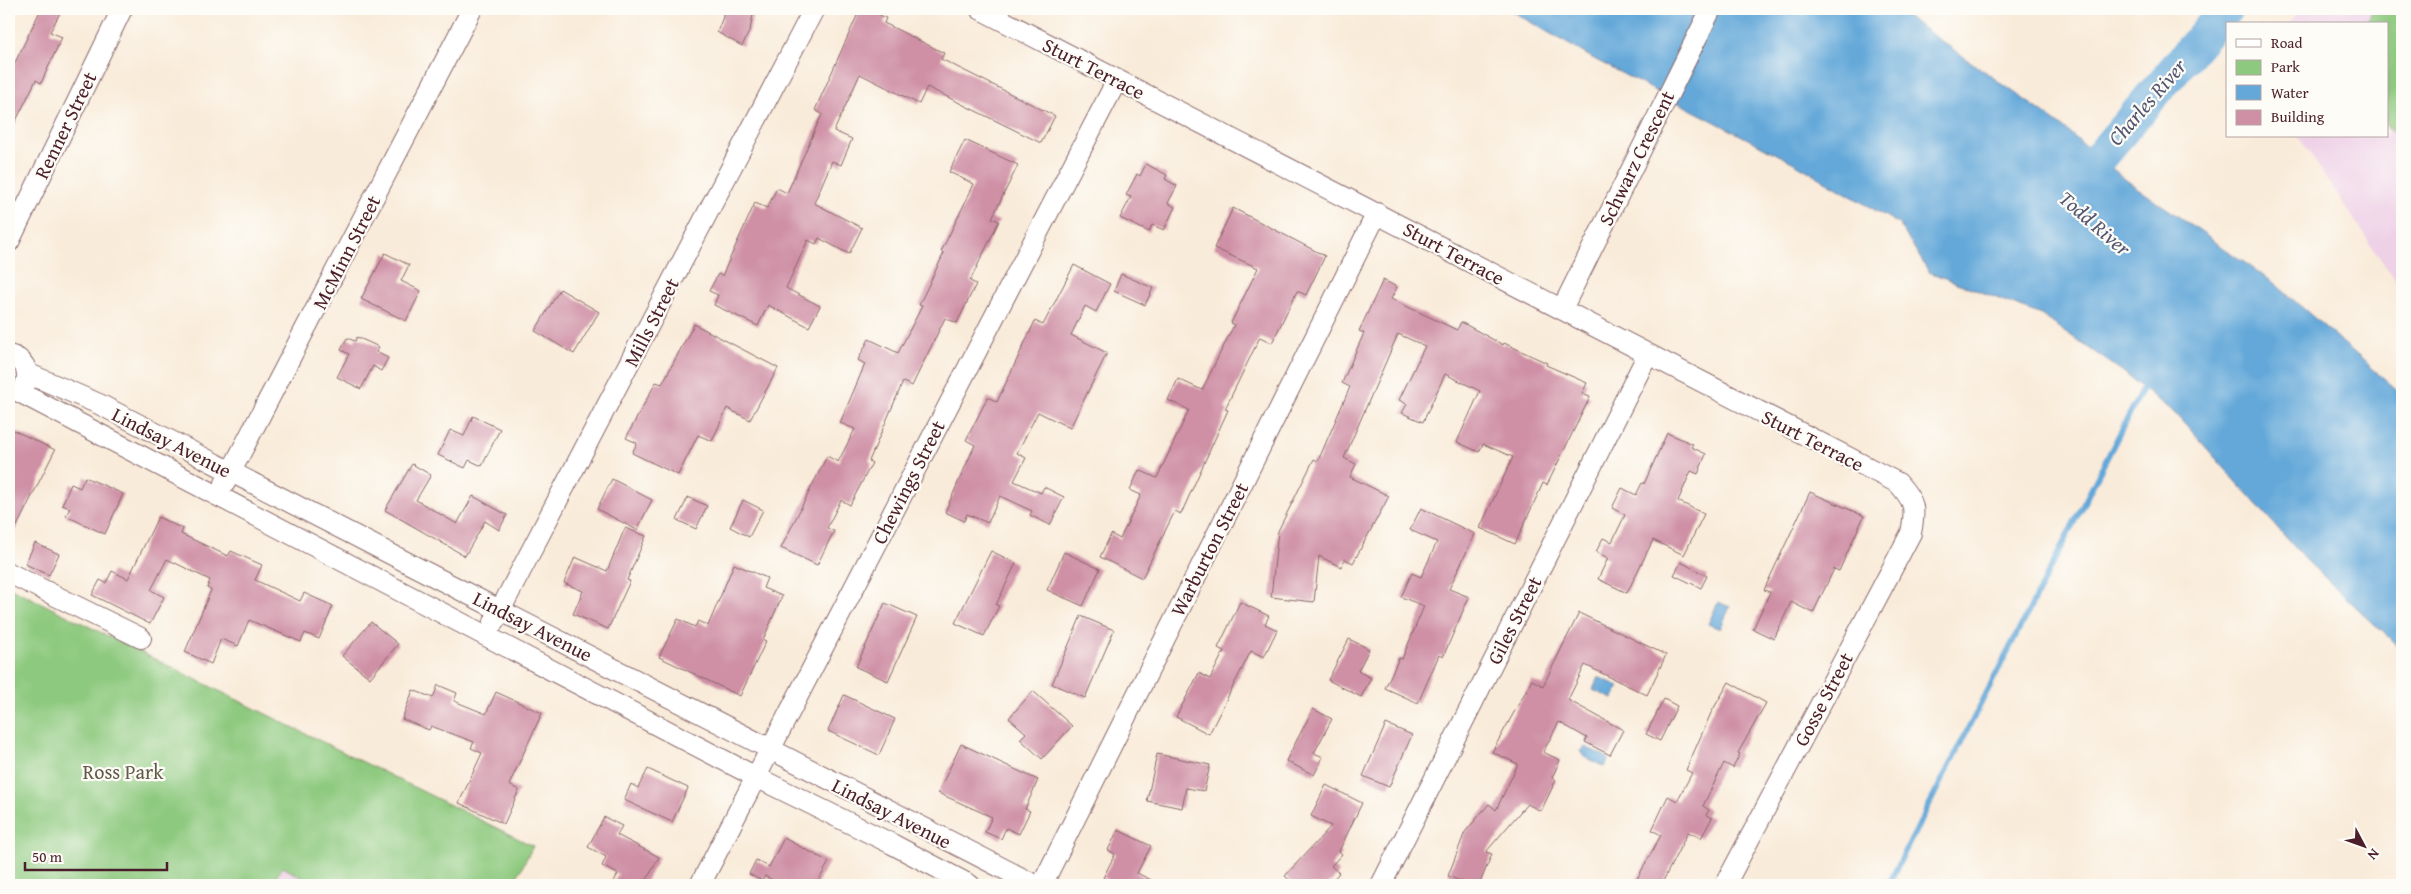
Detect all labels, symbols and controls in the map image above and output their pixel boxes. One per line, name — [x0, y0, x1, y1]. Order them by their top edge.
legend — [2226, 22, 2388, 138]
street label: Sturt Terrace — [1038, 30, 1150, 106]
text: Road — [2271, 32, 2302, 53]
water label: Charles River — [2100, 51, 2194, 152]
text: Park — [2271, 56, 2300, 77]
street label: Renner Street — [27, 67, 103, 183]
text: Water — [2271, 82, 2309, 103]
street label: Schwarz Crescent — [1591, 86, 1681, 230]
text: Building — [2271, 106, 2325, 127]
water label: Todd River — [2052, 183, 2139, 264]
street label: McMinn Street — [305, 190, 387, 314]
street label: Sturt Terrace — [1398, 214, 1510, 292]
street label: Mills Street — [616, 273, 686, 371]
street label: Lindsay Avenue — [107, 399, 237, 485]
street label: Sturt Terrace — [1757, 402, 1869, 478]
street label: Chewings Street — [864, 415, 952, 549]
street label: Warburton Street — [1163, 477, 1255, 621]
street label: Giles Street — [1479, 571, 1549, 669]
street label: Lindsay Avenue — [468, 583, 598, 669]
street label: Gosse Street — [1786, 647, 1860, 751]
park label: Ross Park — [83, 757, 164, 786]
street label: Lindsay Avenue — [827, 770, 957, 856]
north arrow — [2338, 822, 2388, 872]
scale bar — [25, 839, 168, 871]
text: N — [2363, 844, 2384, 865]
text: 50 m — [32, 846, 63, 867]

